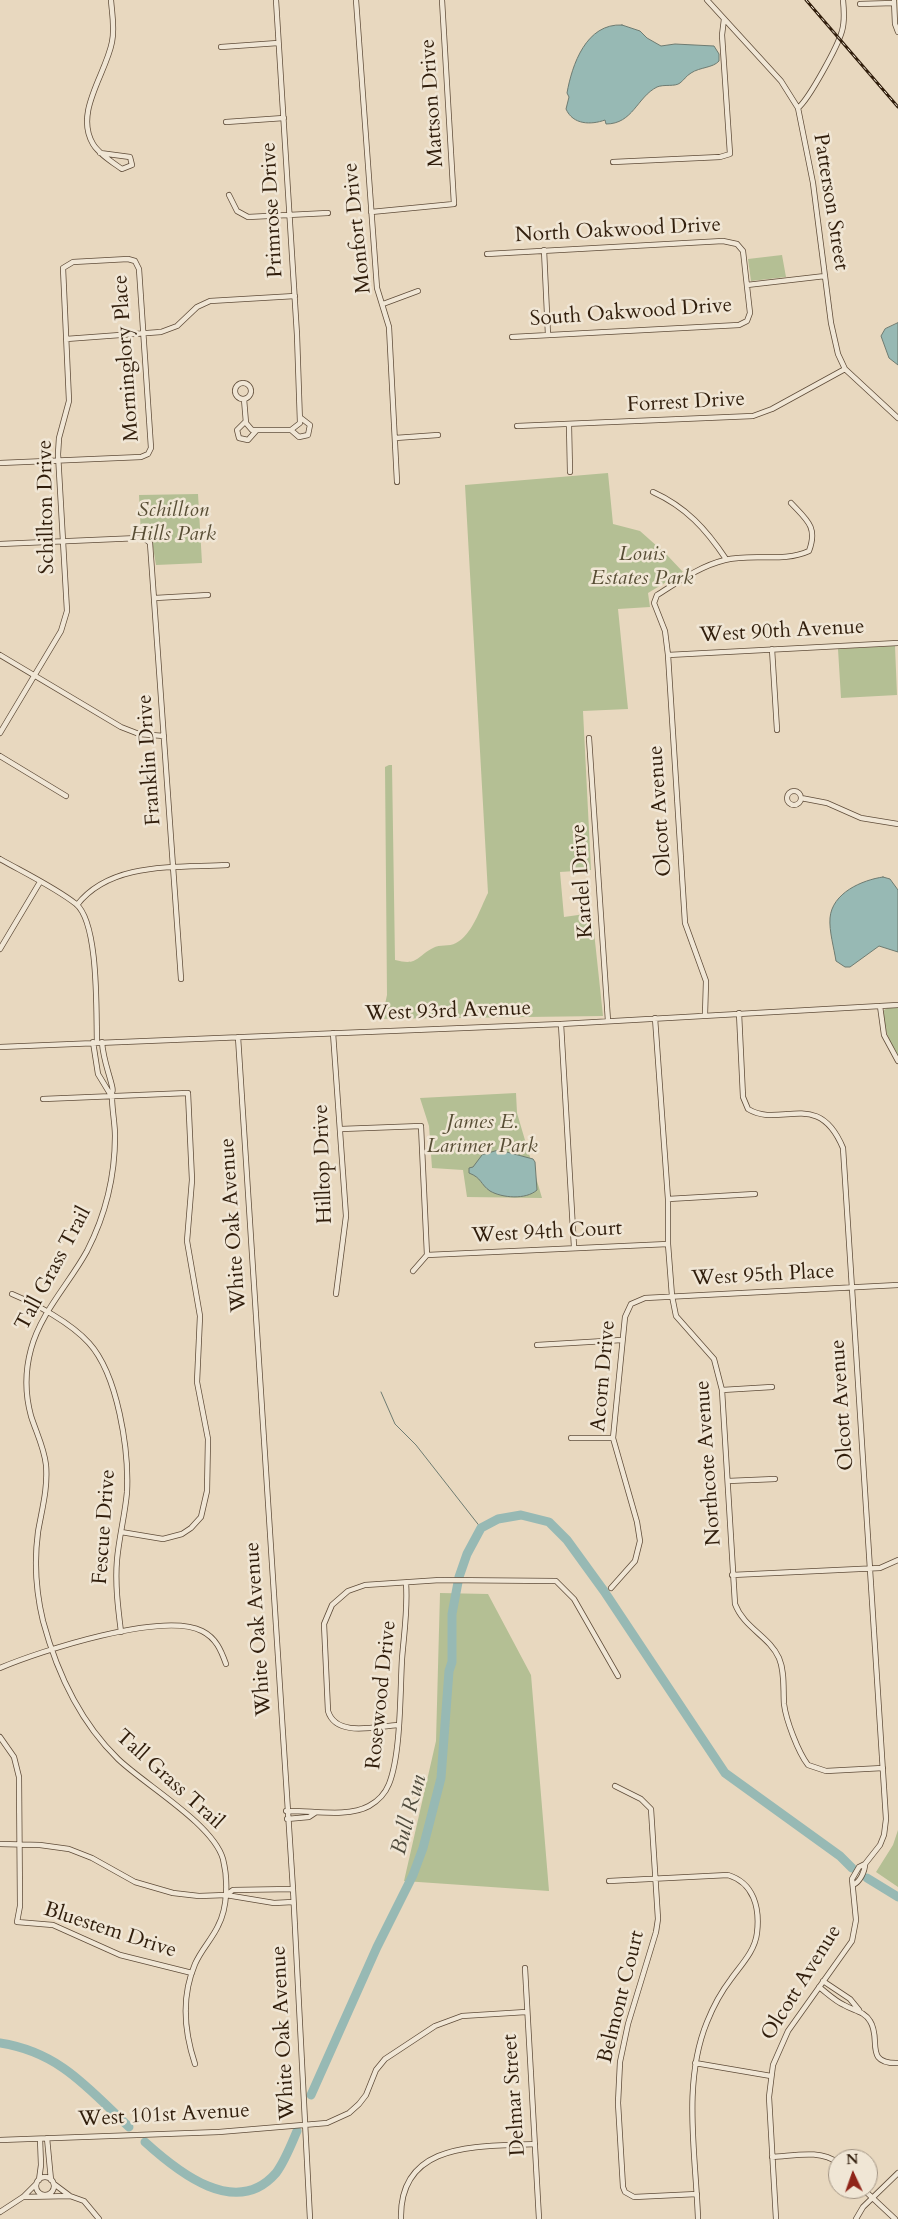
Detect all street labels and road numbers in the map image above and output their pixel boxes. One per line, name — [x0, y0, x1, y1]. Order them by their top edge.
street label: Mattson Drive — [416, 38, 450, 168]
street label: Patterson Street — [807, 132, 853, 272]
street label: Primrose Drive — [257, 142, 289, 278]
street label: Monfort Drive — [339, 161, 377, 295]
street label: North Oakwood Drive — [514, 213, 722, 249]
street label: Morninglory Place — [109, 274, 145, 442]
street label: South Oakwood Drive — [529, 293, 733, 333]
street label: Forrest Drive — [626, 387, 746, 419]
street label: Schillton Drive — [33, 440, 61, 574]
street label: West 90th Avenue — [699, 615, 865, 649]
street label: Franklin Drive — [133, 694, 167, 826]
street label: Olcott Avenue — [644, 745, 678, 877]
street label: Kardel Drive — [566, 823, 600, 939]
street label: West 93rd Avenue — [365, 997, 531, 1027]
street label: Hilltop Drive — [309, 1104, 339, 1224]
street label: White Oak Avenue — [215, 1137, 253, 1313]
street label: Tall Grass Trail — [11, 1203, 97, 1335]
street label: West 94th Court — [471, 1216, 623, 1250]
street label: West 95th Place — [691, 1260, 835, 1292]
street label: Acorn Drive — [587, 1319, 621, 1433]
street label: Olcott Avenue — [826, 1339, 860, 1471]
street label: Northcote Avenue — [691, 1379, 727, 1547]
street label: Fescue Drive — [88, 1468, 122, 1586]
street label: White Oak Avenue — [240, 1541, 278, 1717]
street label: Rosewood Drive — [362, 1619, 402, 1771]
street label: Tall Grass Trail — [110, 1725, 228, 1835]
street label: Bluestem Drive — [40, 1898, 180, 1964]
street label: Olcott Avenue — [756, 1921, 848, 2045]
street label: Belmont Court — [593, 1928, 651, 2066]
street label: White Oak Avenue — [267, 1945, 301, 2121]
street label: Delmar Street — [498, 2033, 532, 2157]
street label: West 101st Avenue — [78, 2099, 250, 2133]

